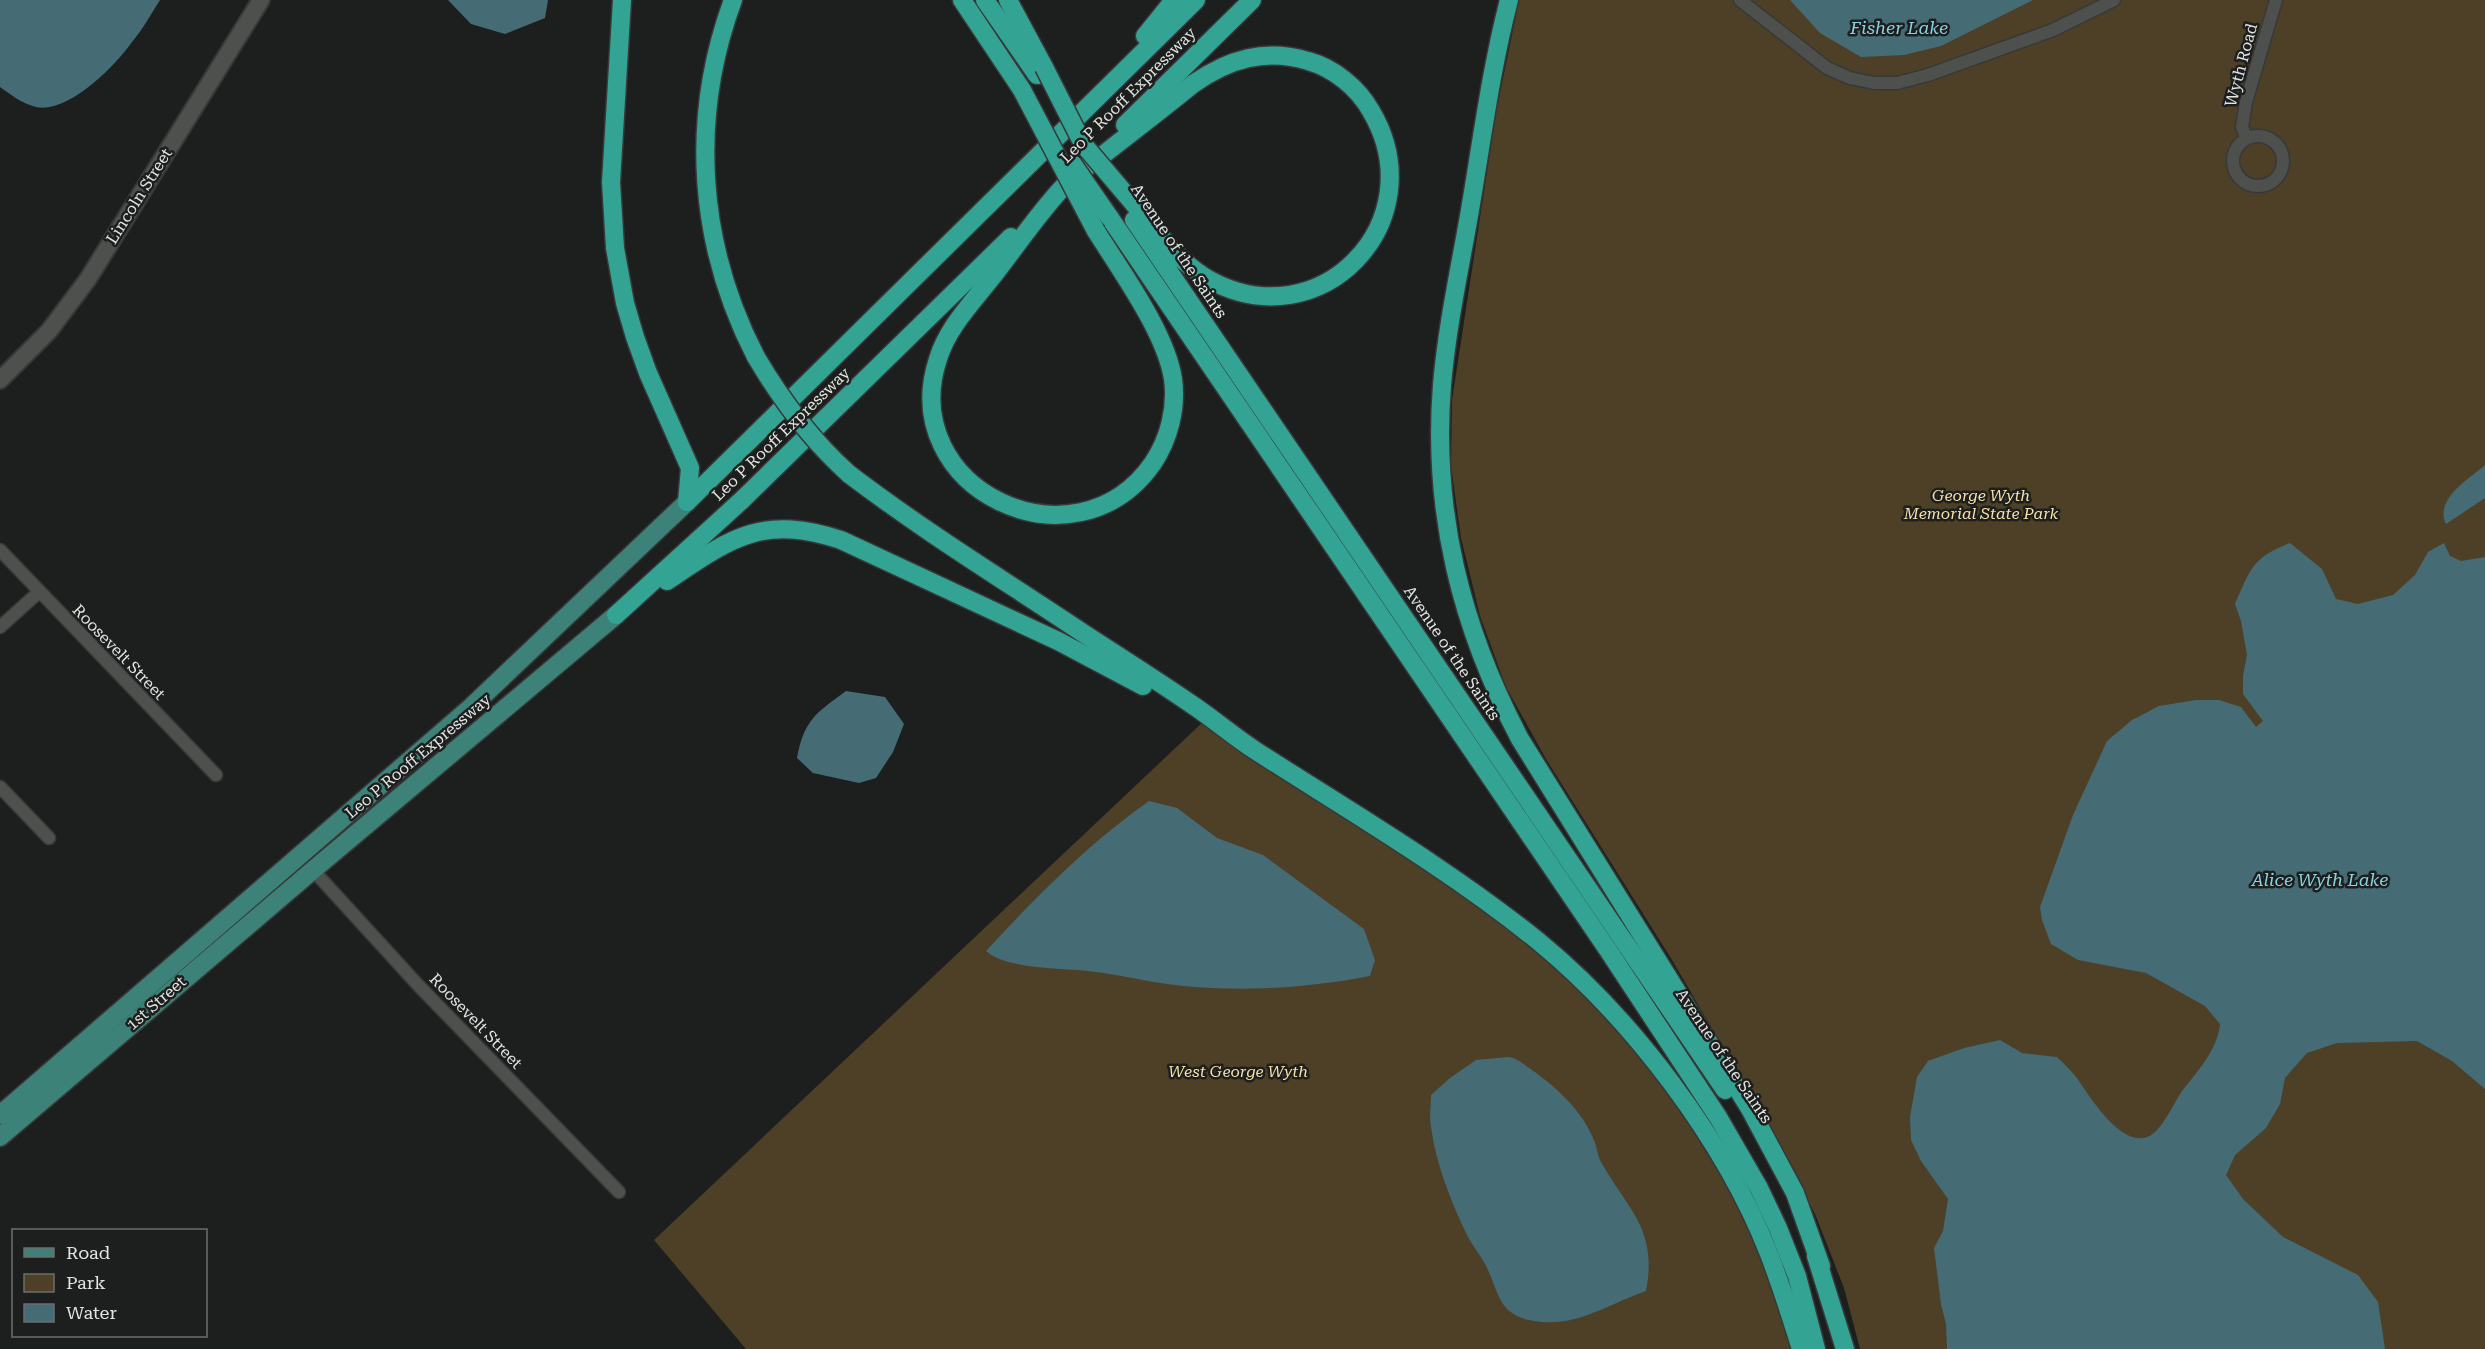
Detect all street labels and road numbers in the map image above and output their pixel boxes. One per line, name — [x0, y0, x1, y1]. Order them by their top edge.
street label: Wyth Road — [2221, 21, 2261, 109]
street label: Leo P Rooff Expressway — [1056, 23, 1200, 167]
street label: Lincoln Street — [102, 145, 176, 247]
street label: Avenue of the Saints — [1127, 180, 1231, 322]
street label: Leo P Rooff Expressway — [708, 363, 854, 505]
street label: Avenue of the Saints — [1400, 582, 1504, 724]
street label: Roosevelt Street — [69, 600, 169, 704]
street label: Leo P Rooff Expressway — [341, 689, 495, 822]
street label: Roosevelt Street — [426, 969, 526, 1073]
street label: 1st Street — [122, 972, 190, 1034]
street label: Avenue of the Saints — [1672, 985, 1776, 1127]

